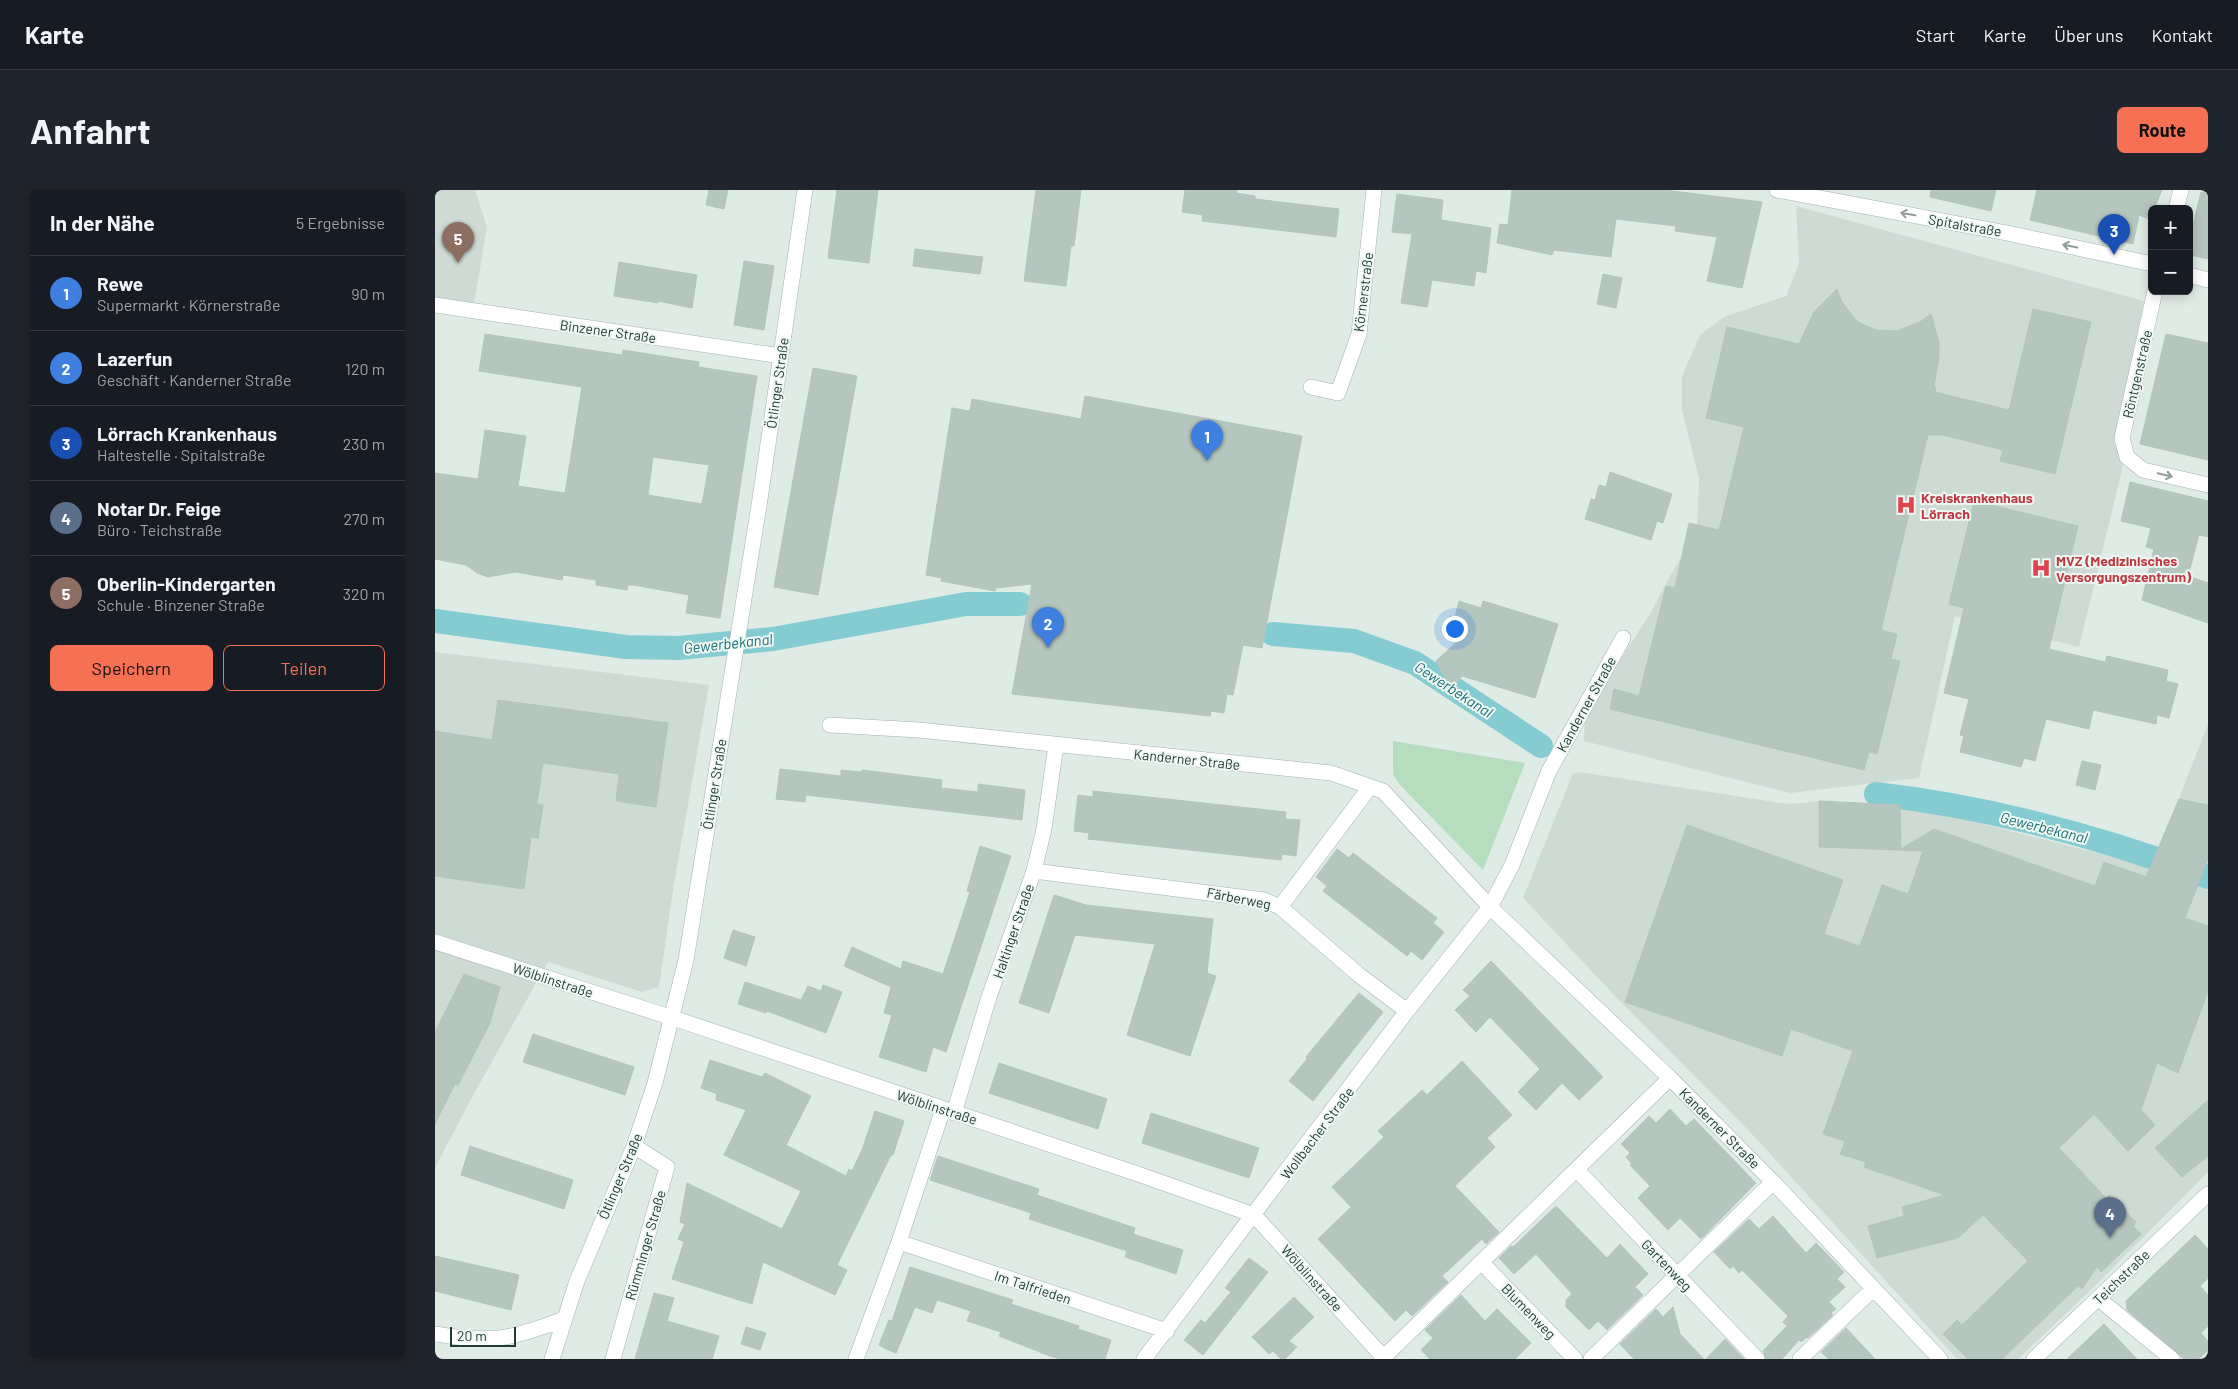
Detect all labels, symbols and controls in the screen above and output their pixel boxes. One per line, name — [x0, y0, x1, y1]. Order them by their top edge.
text: Karte — [25, 20, 84, 49]
text: Start — [1916, 24, 1955, 46]
text: Karte — [1983, 24, 2026, 46]
text: Über uns — [2054, 24, 2123, 46]
text: Kontakt — [2151, 24, 2213, 46]
button: Route — [2117, 107, 2208, 153]
text: Anfahrt — [30, 109, 150, 151]
map controls — [2148, 205, 2193, 295]
button: + — [2148, 205, 2193, 250]
one-way arrow — [1900, 209, 1916, 219]
text: In der Nähe — [50, 210, 155, 235]
street label: Spitalstraße — [1927, 210, 2003, 240]
text: 5 Ergebnisse — [296, 213, 385, 232]
pin: 3 — [2098, 214, 2130, 255]
pin: 5 — [442, 222, 474, 263]
one-way arrow — [2062, 241, 2078, 250]
button: − — [2148, 250, 2193, 295]
street label: Körnerstraße — [1350, 251, 1376, 333]
text: Rewe — [97, 272, 143, 295]
text: 1 — [63, 284, 69, 303]
text: 90 m — [351, 284, 385, 303]
text: Supermarkt · Körnerstraße — [97, 295, 281, 314]
street label: Binzener Straße — [559, 316, 657, 346]
street label: Röntgenstraße — [2119, 328, 2155, 420]
street label: Ötlinger Straße — [762, 336, 792, 430]
text: Lazerfun — [97, 347, 173, 370]
text: 2 — [62, 359, 70, 378]
text: 120 m — [345, 359, 385, 378]
text: Geschäft · Kanderner Straße — [97, 370, 291, 389]
pin: 1 — [1191, 420, 1223, 461]
text: Lörrach Krankenhaus — [97, 422, 277, 445]
text: 3 — [62, 434, 70, 453]
text: 230 m — [343, 434, 385, 453]
text: Haltestelle · Spitalstraße — [97, 445, 266, 464]
one-way arrow — [2157, 471, 2173, 480]
place label: Kreiskrankenhaus Lörrach — [1921, 489, 2033, 522]
hospital icon: Kreiskrankenhaus Lörrach — [1895, 494, 1917, 516]
text: Notar Dr. Feige — [97, 497, 221, 520]
text: 4 — [61, 509, 71, 528]
text: 270 m — [343, 509, 385, 528]
text: Büro · Teichstraße — [97, 520, 222, 539]
place label: MVZ (Medizinisches Versorgungszentrum) — [2056, 552, 2191, 585]
hospital icon: MVZ (Medizinisches Versorgungszentrum) — [2030, 557, 2052, 579]
text: Oberlin-Kindergarten — [97, 572, 276, 595]
text: 5 — [62, 584, 70, 603]
text: 320 m — [343, 584, 385, 603]
text: Schule · Binzener Straße — [97, 595, 265, 614]
pin: 2 — [1032, 607, 1064, 648]
your location — [1442, 616, 1468, 642]
water label: Gewerbekanal — [683, 629, 774, 657]
button: Speichern — [50, 645, 213, 691]
button: Teilen — [223, 645, 385, 691]
street label: Kanderner Straße — [1553, 653, 1619, 755]
water label: Gewerbekanal — [1412, 657, 1497, 721]
street label: Ötlinger Straße — [698, 737, 730, 831]
street label: Kanderner Straße — [1133, 745, 1241, 773]
water label: Gewerbekanal — [1998, 807, 2090, 847]
street label: Haltinger Straße — [989, 881, 1037, 981]
street label: Färberweg — [1205, 883, 1273, 913]
street label: Wölblinstraße — [511, 959, 595, 1001]
street label: Wollbacher Straße — [1277, 1083, 1357, 1183]
street label: Kanderner Straße — [1676, 1084, 1764, 1172]
street label: Wölblinstraße — [895, 1086, 979, 1128]
street label: Ötlinger Straße — [594, 1130, 646, 1222]
street label: Rümminger Straße — [621, 1188, 669, 1302]
pin: 4 — [2094, 1197, 2126, 1238]
street label: Gartenweg — [1638, 1236, 1696, 1294]
street label: Wölblinstraße — [1278, 1241, 1346, 1315]
street label: Teichstraße — [2089, 1246, 2153, 1308]
street label: Im Talfrieden — [992, 1267, 1074, 1307]
street label: Blumenweg — [1498, 1280, 1560, 1342]
scale bar — [450, 1324, 516, 1347]
text: 20 m — [457, 1327, 487, 1344]

